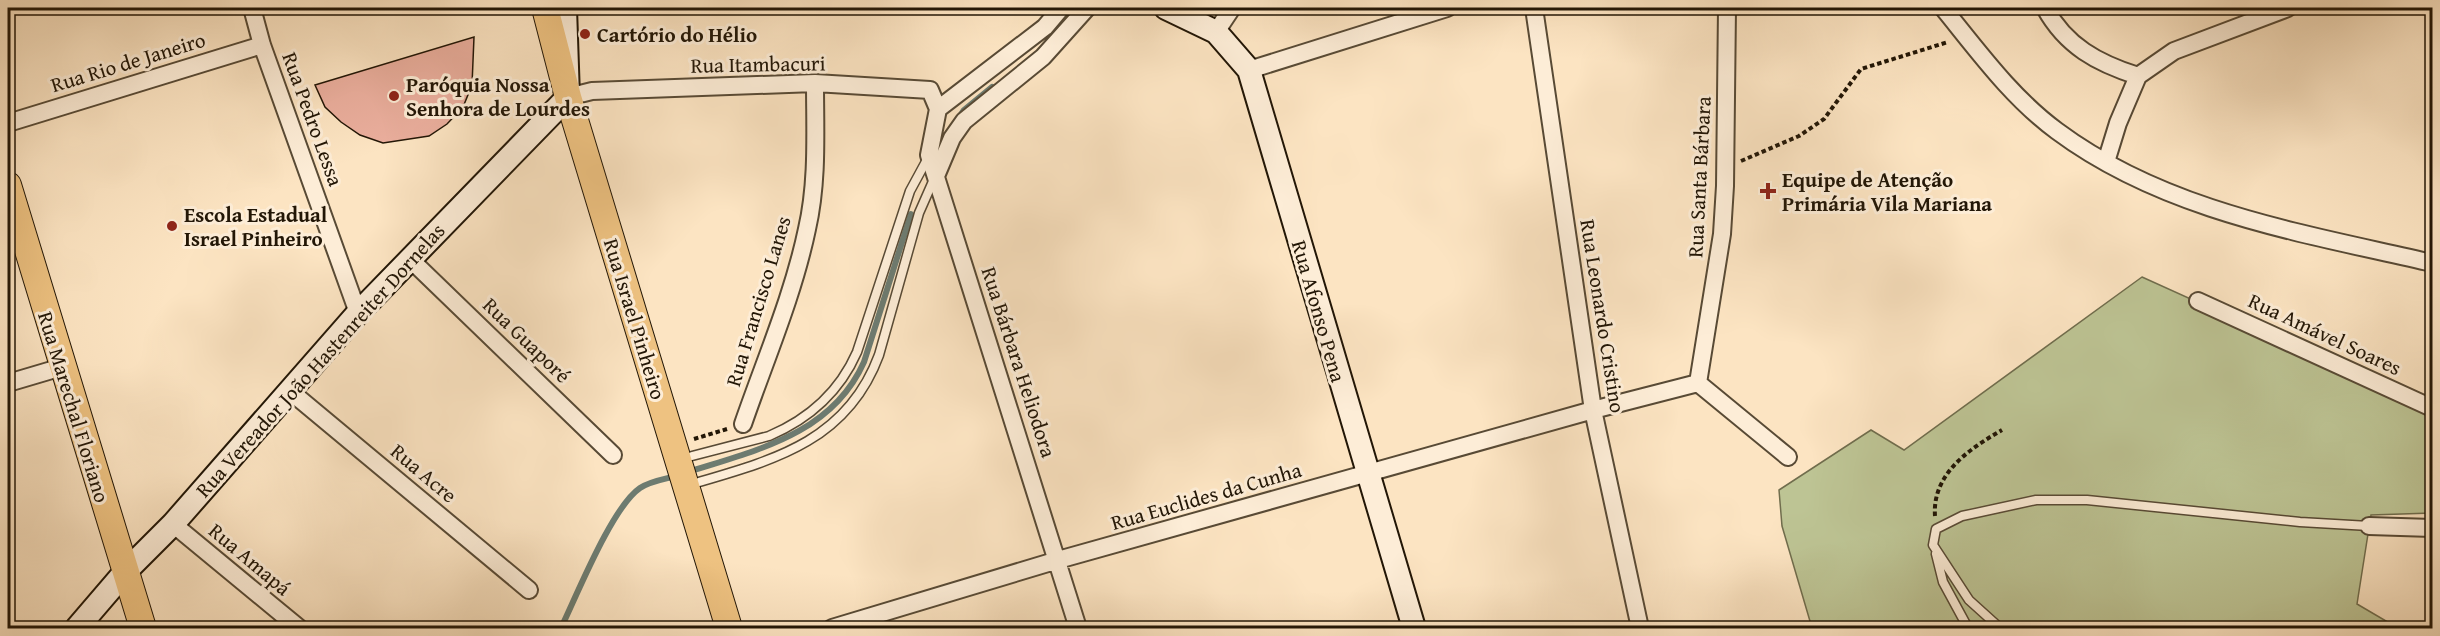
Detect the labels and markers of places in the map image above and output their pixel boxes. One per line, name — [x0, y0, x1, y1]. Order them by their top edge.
place label: Cartório do Hélio — [597, 19, 757, 50]
marker: Cartório do Hélio — [578, 27, 592, 41]
place label: Paróquia Nossa Senhora de Lourdes — [406, 69, 590, 124]
marker: Paróquia Nossa Senhora de Lourdes — [387, 89, 401, 103]
place label: Equipe de Atenção Primária Vila Mariana — [1782, 164, 1992, 219]
marker: Equipe de Atenção Primária Vila Mariana — [1759, 182, 1777, 200]
place label: Escola Estadual Israel Pinheiro — [184, 199, 328, 254]
marker: Escola Estadual Israel Pinheiro — [165, 219, 179, 233]

